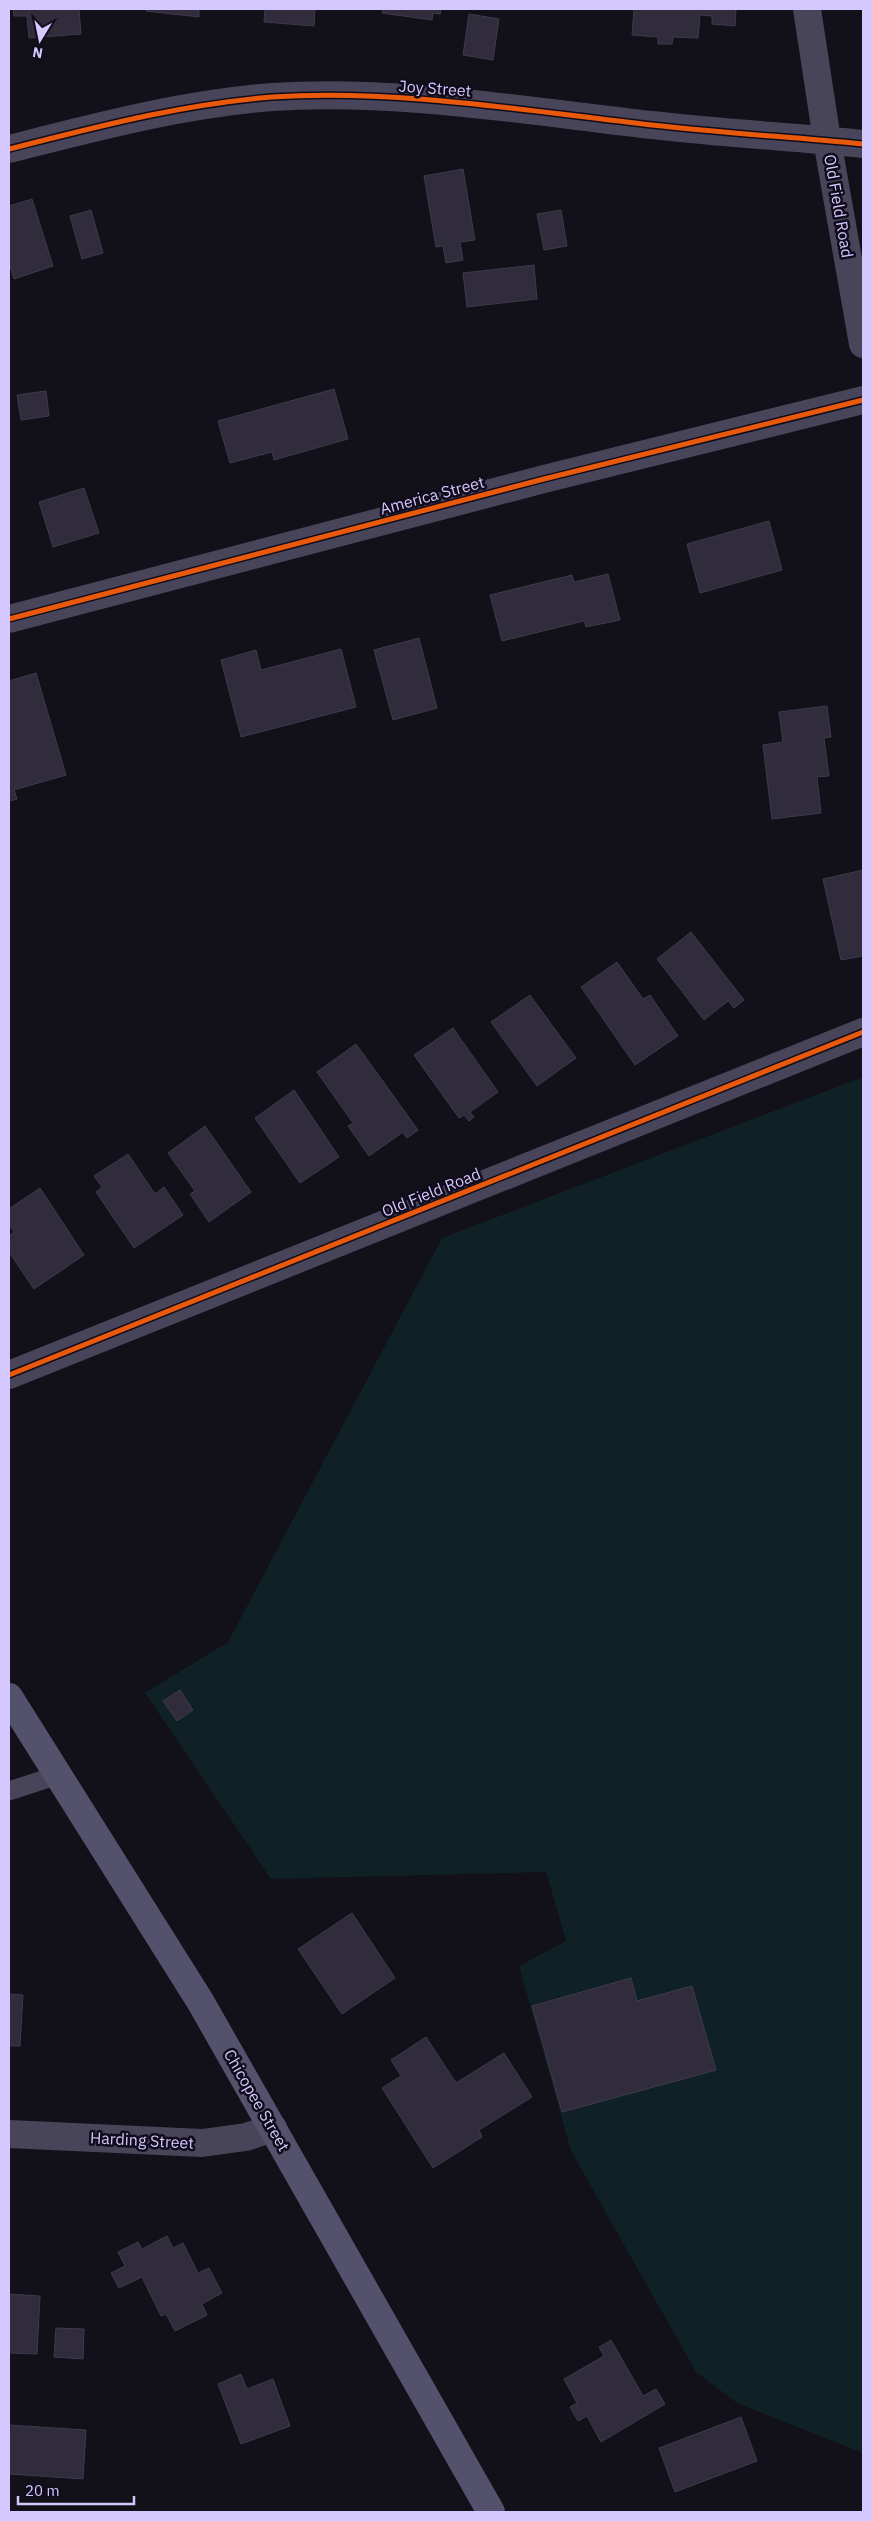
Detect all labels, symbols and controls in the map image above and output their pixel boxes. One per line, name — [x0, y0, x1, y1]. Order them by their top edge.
north arrow — [15, 15, 65, 65]
text: N — [31, 43, 44, 63]
street label: Joy Street — [398, 75, 472, 101]
street label: Old Field Road — [820, 153, 858, 259]
street label: America Street — [378, 471, 486, 519]
street label: Old Field Road — [379, 1163, 483, 1221]
street label: Chicopee Street — [220, 2045, 294, 2155]
street label: Harding Street — [89, 2127, 195, 2153]
scale bar — [18, 2474, 134, 2506]
text: 20 m — [25, 2481, 60, 2500]

